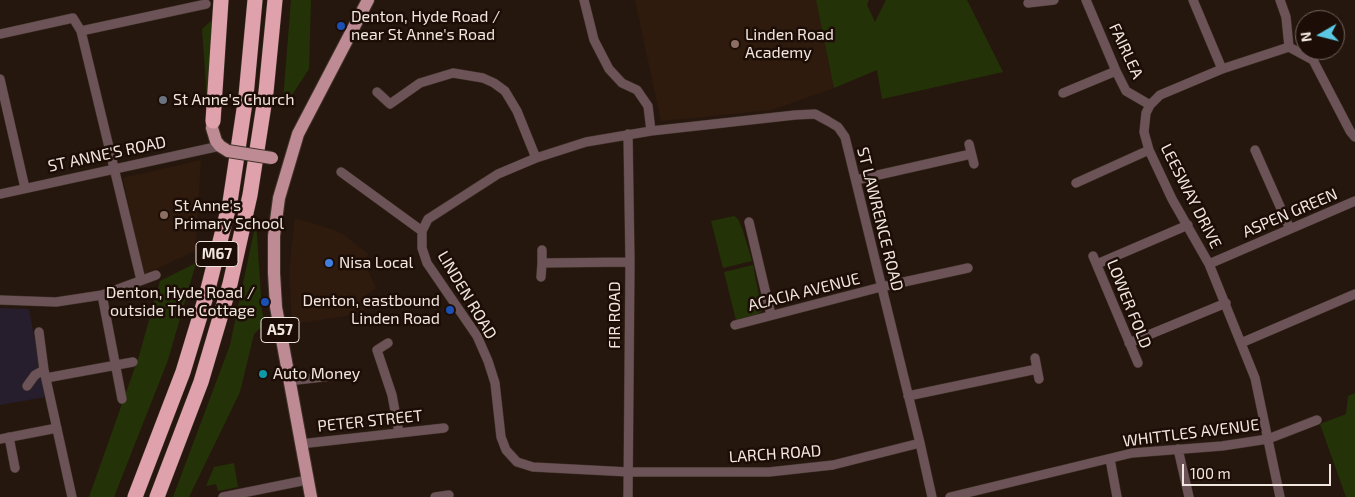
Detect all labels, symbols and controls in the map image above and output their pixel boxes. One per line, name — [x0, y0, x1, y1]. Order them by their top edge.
place label: Denton, Hyde Road / near St Anne's Road — [351, 7, 500, 45]
north arrow — [1295, 10, 1345, 60]
marker: Denton, Hyde Road / near St Anne's Road — [335, 20, 347, 32]
street label: FAIRLEA — [1105, 20, 1147, 82]
place label: Linden Road Academy — [745, 25, 834, 63]
text: N — [1297, 31, 1315, 43]
marker: Linden Road Academy — [729, 38, 741, 50]
place label: St Anne's Church — [173, 90, 294, 110]
marker: St Anne's Church — [157, 94, 169, 106]
street label: ST ANNE'S ROAD — [46, 132, 168, 176]
street label: LEESWAY DRIVE — [1156, 140, 1226, 252]
street label: ST LAWRENCE ROAD — [853, 145, 907, 293]
street label: ASPEN GREEN — [1240, 184, 1340, 242]
place label: St Anne's Primary School — [174, 196, 284, 234]
marker: St Anne's Primary School — [158, 209, 170, 221]
road number: M67 — [196, 242, 238, 266]
street label: LINDEN ROAD — [433, 248, 501, 342]
place label: Nisa Local — [339, 253, 413, 273]
marker: Nisa Local — [323, 257, 335, 269]
street label: LOWER FOLD — [1102, 257, 1156, 351]
street label: ACACIA AVENUE — [746, 269, 862, 315]
street label: FIR ROAD — [605, 281, 625, 349]
place label: Denton, Hyde Road / outside The Cottage — [106, 283, 255, 321]
place label: Denton, eastbound Linden Road — [302, 291, 440, 329]
marker: Denton, Hyde Road / outside The Cottage — [259, 296, 271, 308]
marker: Denton, eastbound Linden Road — [444, 304, 456, 316]
road number: A57 — [261, 318, 299, 342]
place label: Auto Money — [273, 364, 360, 384]
marker: Auto Money — [257, 368, 269, 380]
street label: PETER STREET — [317, 406, 423, 436]
street label: WHITTLES AVENUE — [1122, 415, 1260, 451]
street label: LARCH ROAD — [728, 441, 822, 467]
scale bar — [1185, 454, 1334, 486]
text: 100 m — [1190, 464, 1231, 482]

